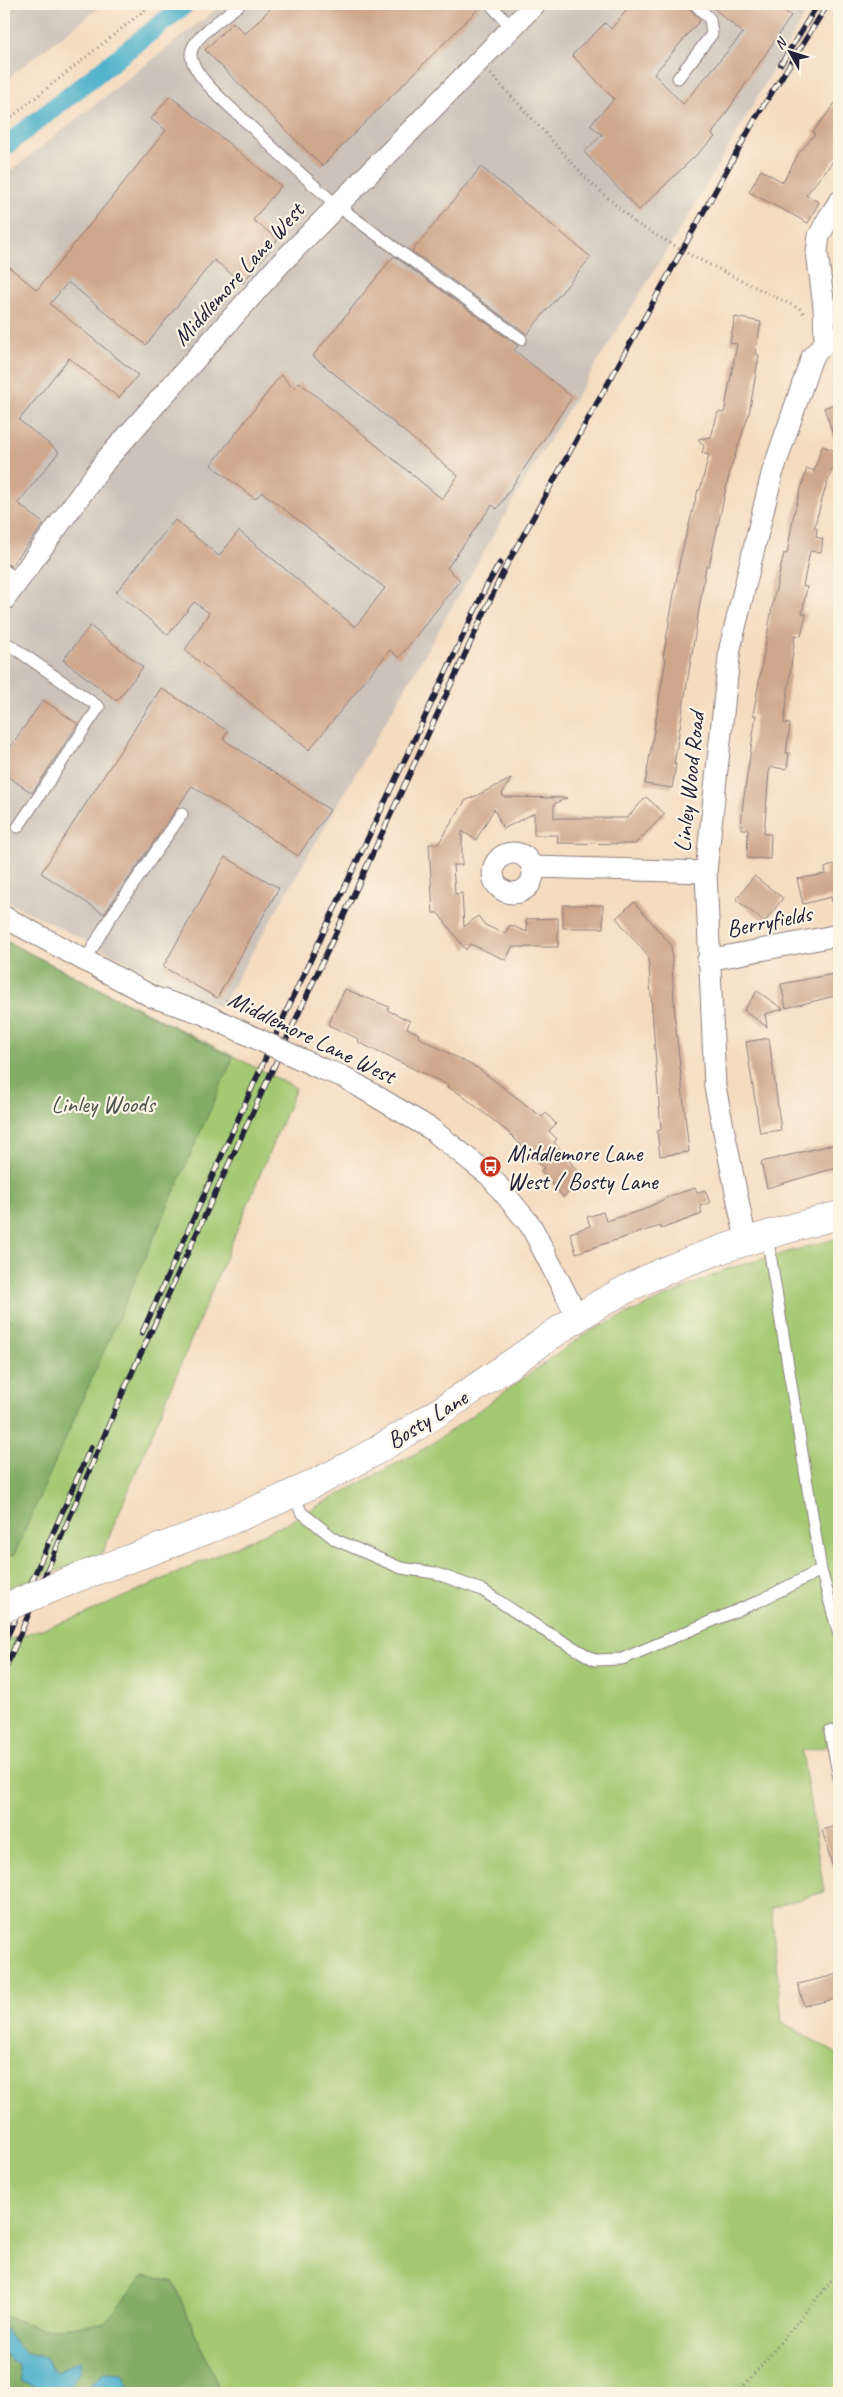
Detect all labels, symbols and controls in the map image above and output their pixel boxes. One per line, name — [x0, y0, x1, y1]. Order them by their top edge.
north arrow — [766, 28, 816, 78]
text: N — [771, 34, 791, 53]
street label: Middlemore Lane West — [166, 195, 312, 352]
street label: Linley Wood Road — [667, 707, 712, 854]
street label: Berryfields — [724, 898, 816, 944]
street label: Middlemore Lane West — [223, 984, 402, 1091]
park label: Linley Woods — [51, 1089, 157, 1119]
place label: Middlemore Lane West / Bosty Lane — [507, 1138, 660, 1196]
bus stop icon: Middlemore Lane West / Bosty Lane — [479, 1155, 503, 1179]
street label: Bosty Lane — [381, 1381, 475, 1455]

